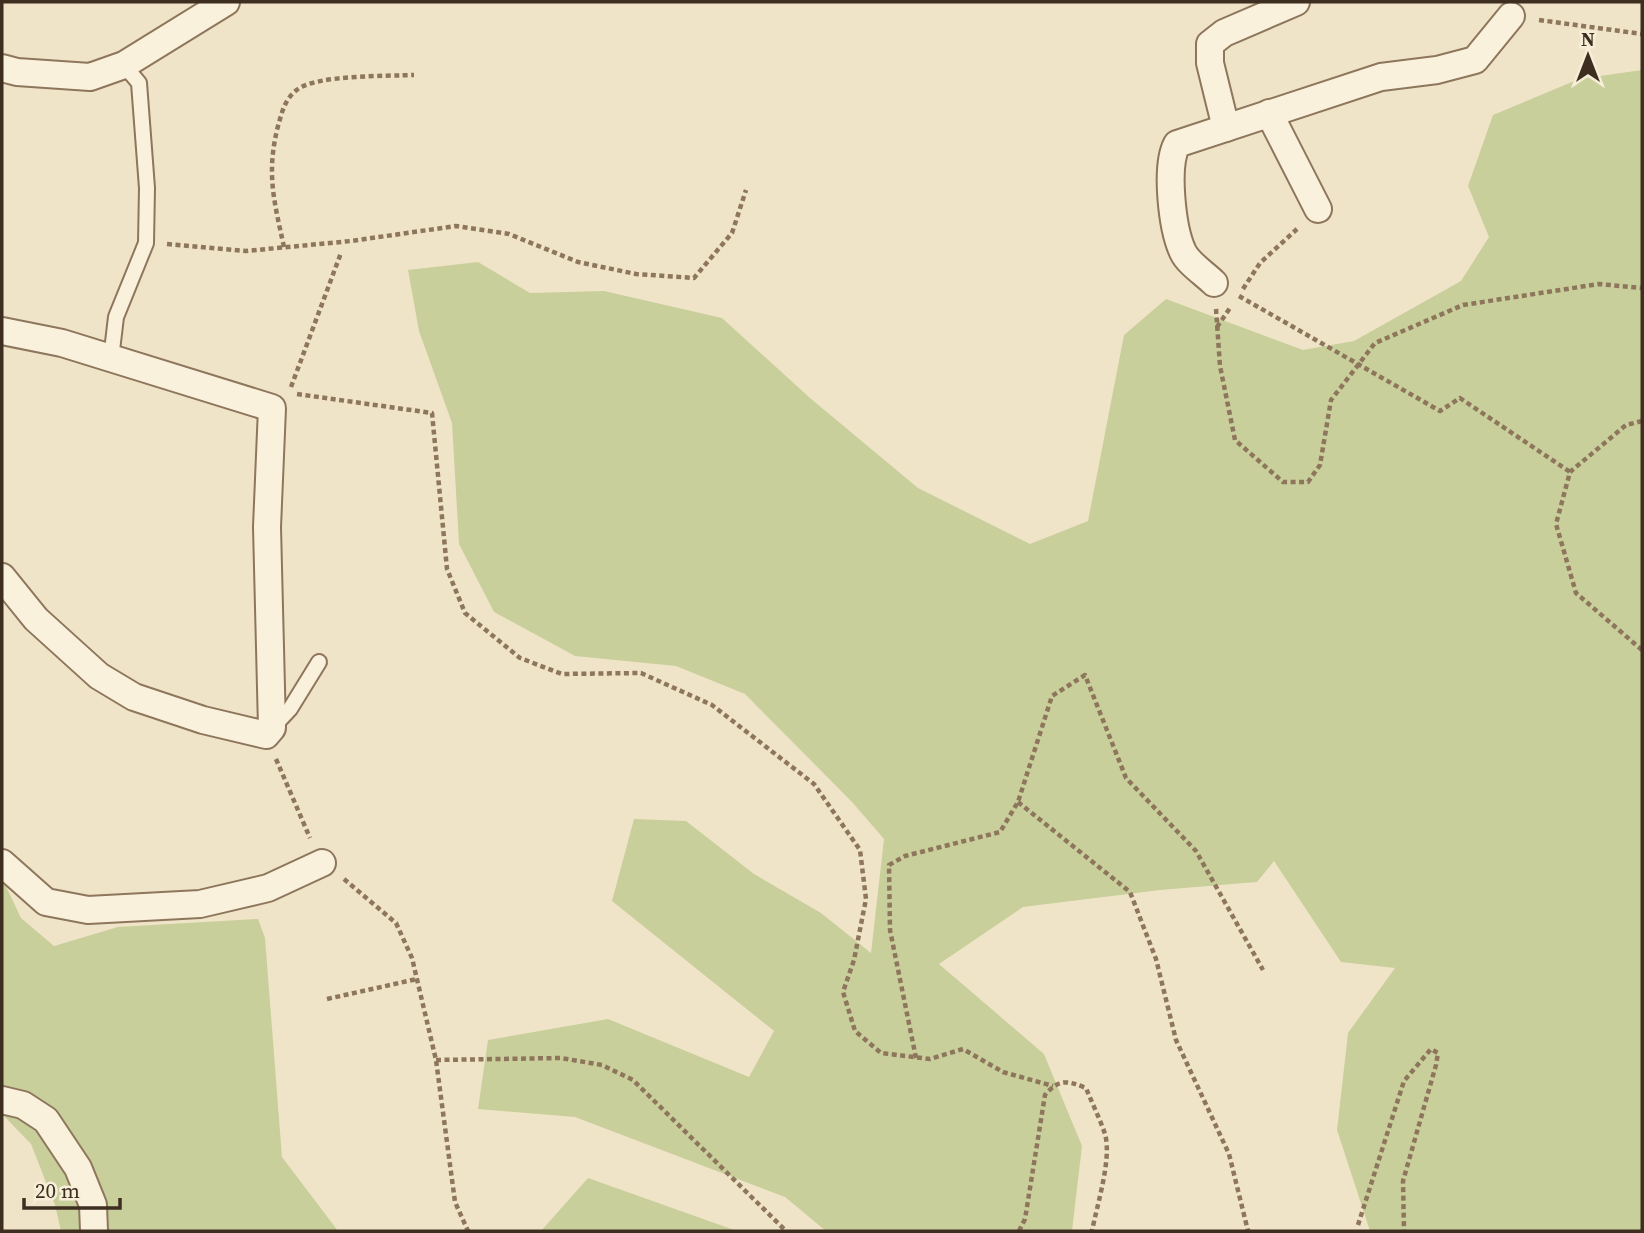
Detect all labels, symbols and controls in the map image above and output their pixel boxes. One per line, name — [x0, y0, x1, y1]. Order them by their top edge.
north arrow — [1553, 21, 1623, 91]
text: N — [1581, 26, 1595, 52]
scale bar — [24, 1166, 121, 1210]
text: 20 m — [35, 1176, 80, 1205]

